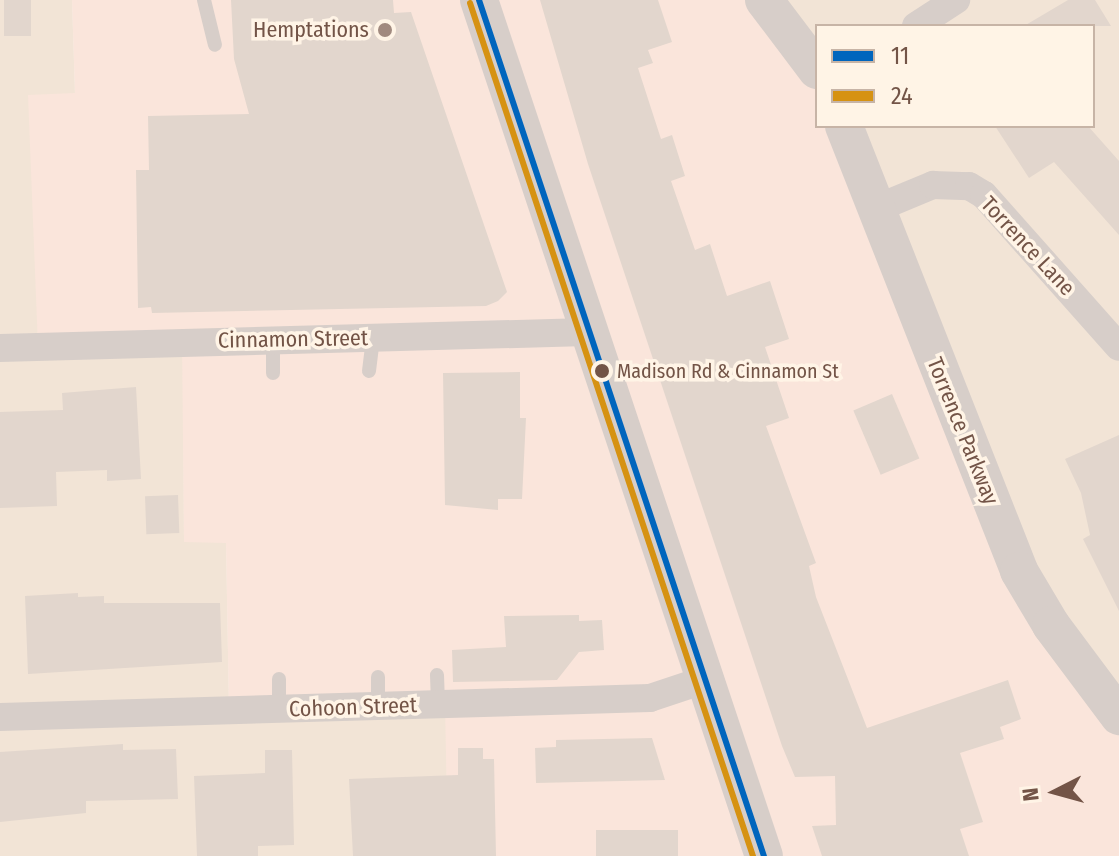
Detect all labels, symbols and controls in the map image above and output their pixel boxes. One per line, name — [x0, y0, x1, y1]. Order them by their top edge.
place label: Hemptations — [253, 17, 369, 43]
marker: Hemptations — [376, 21, 394, 39]
legend — [815, 24, 1095, 128]
text: 11 — [891, 42, 909, 70]
text: 24 — [891, 82, 913, 110]
street label: Torrence Lane — [976, 191, 1080, 301]
street label: Cinnamon Street — [218, 324, 368, 354]
street label: Torrence Parkway — [921, 354, 1005, 508]
place label: Madison Rd & Cinnamon St — [617, 359, 839, 383]
marker: Madison Rd & Cinnamon St — [594, 363, 610, 379]
street label: Cohoon Street — [289, 692, 417, 722]
north arrow — [1015, 752, 1095, 832]
text: N — [1017, 787, 1045, 803]

